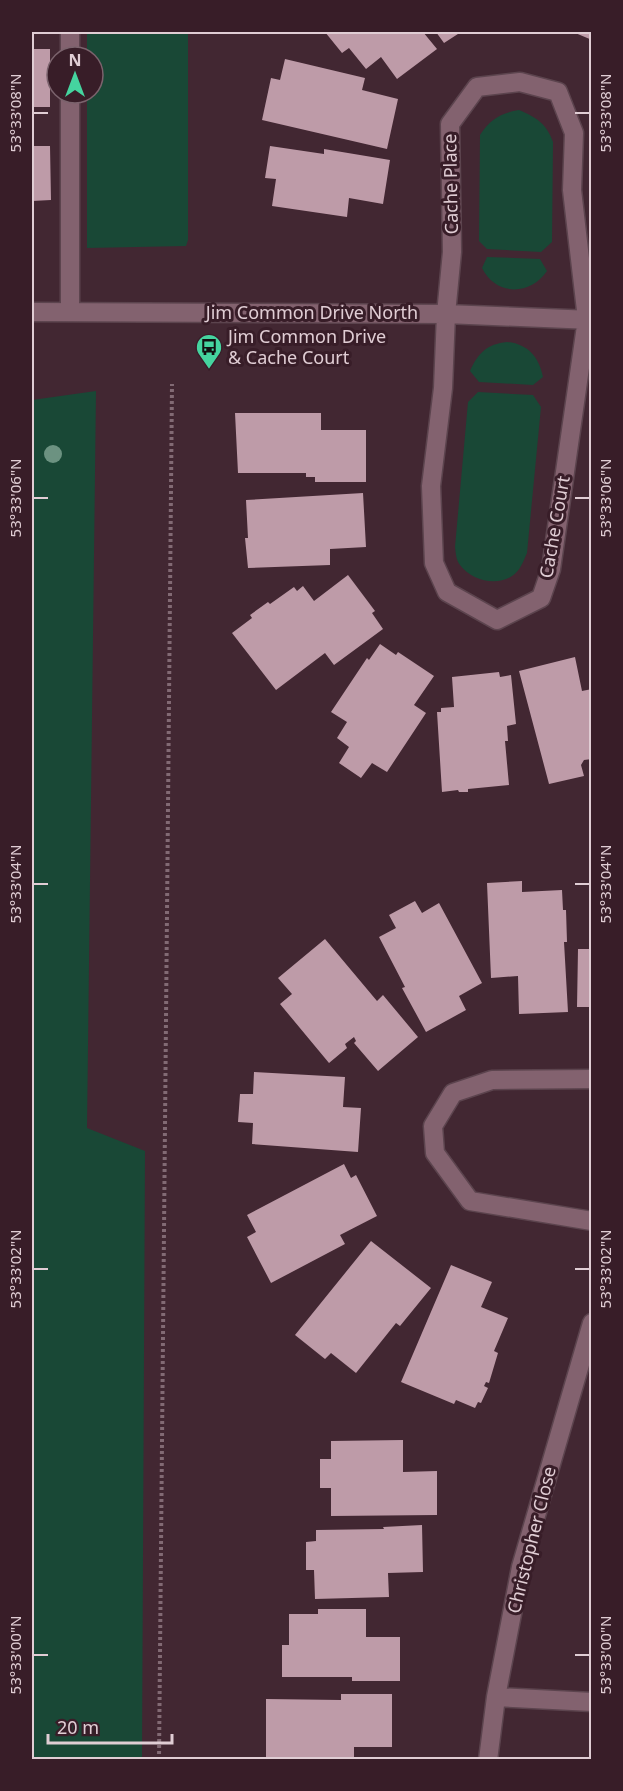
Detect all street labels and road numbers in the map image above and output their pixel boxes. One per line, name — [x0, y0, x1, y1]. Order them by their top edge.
street label: Cache Place — [437, 134, 463, 234]
street label: Jim Common Drive North — [204, 300, 418, 324]
street label: Cache Court — [533, 473, 575, 580]
street label: Christopher Close — [501, 1464, 561, 1616]

